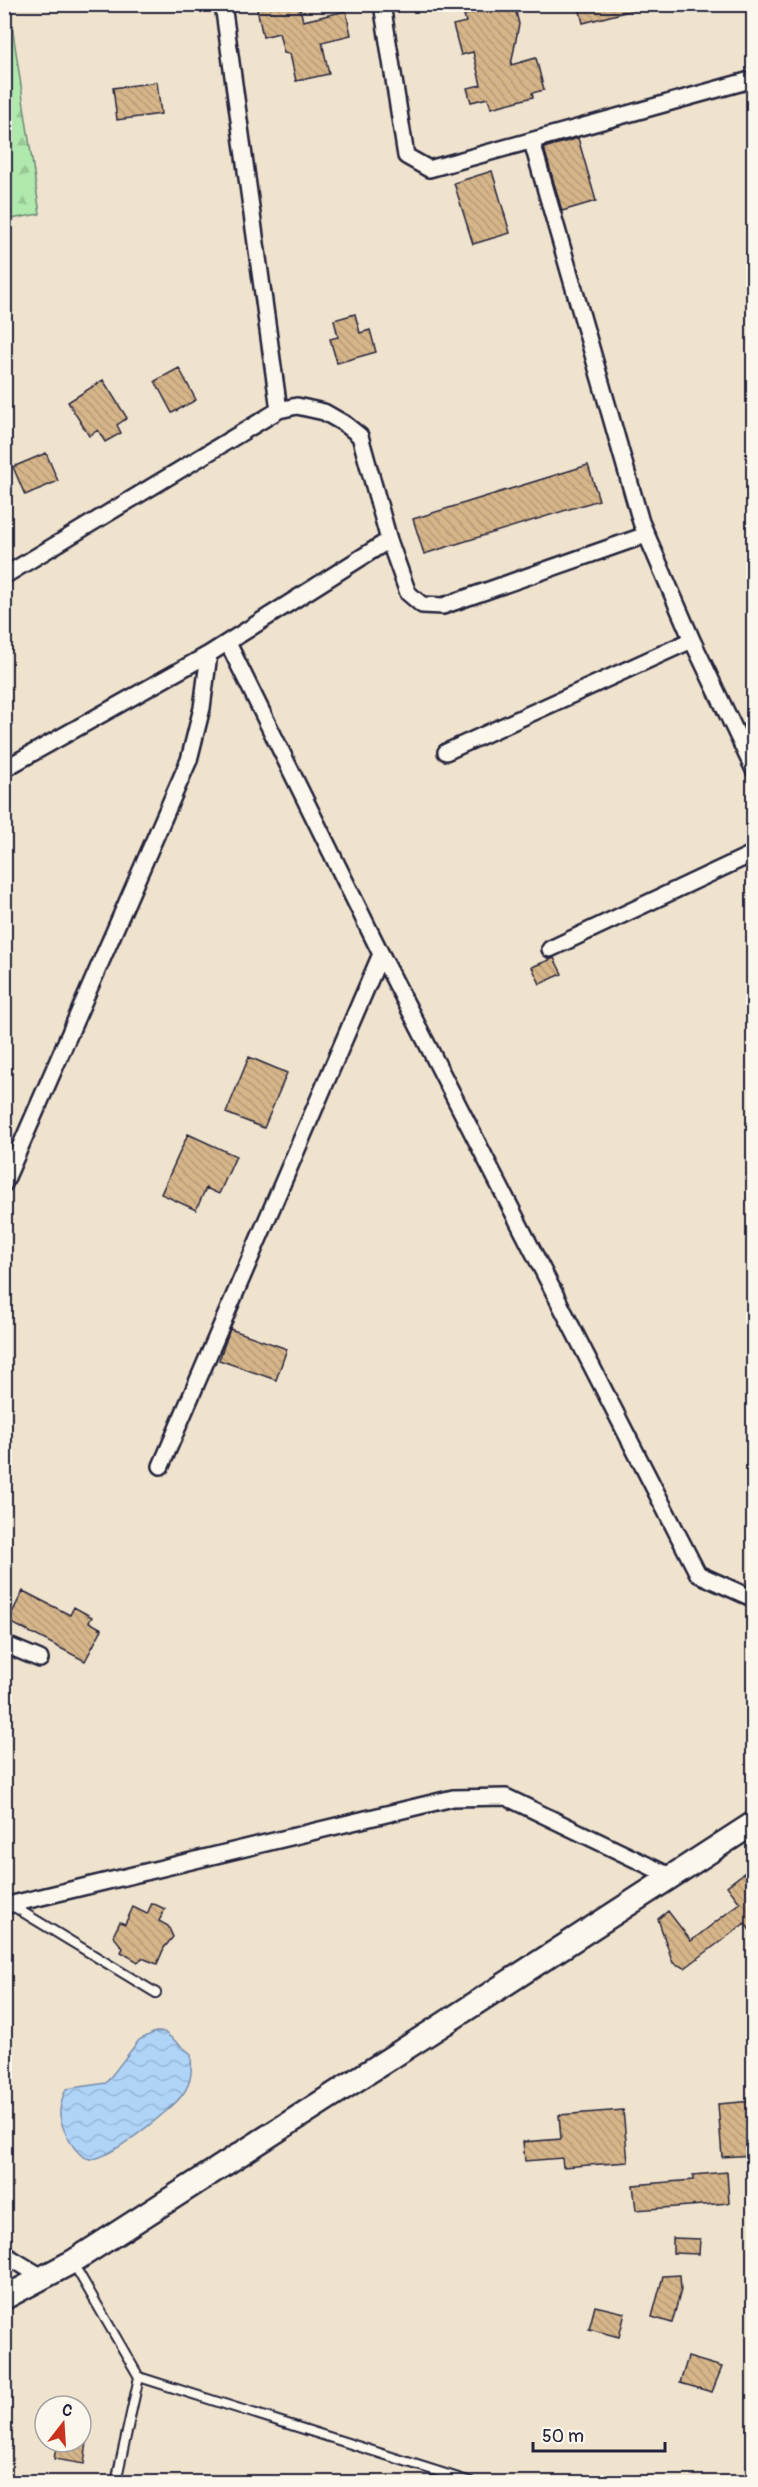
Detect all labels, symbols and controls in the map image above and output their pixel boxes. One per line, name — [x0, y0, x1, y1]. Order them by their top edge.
north arrow — [33, 2394, 93, 2454]
text: С — [59, 2400, 75, 2422]
scale bar — [533, 2415, 665, 2453]
text: 50 m — [542, 2425, 584, 2448]

